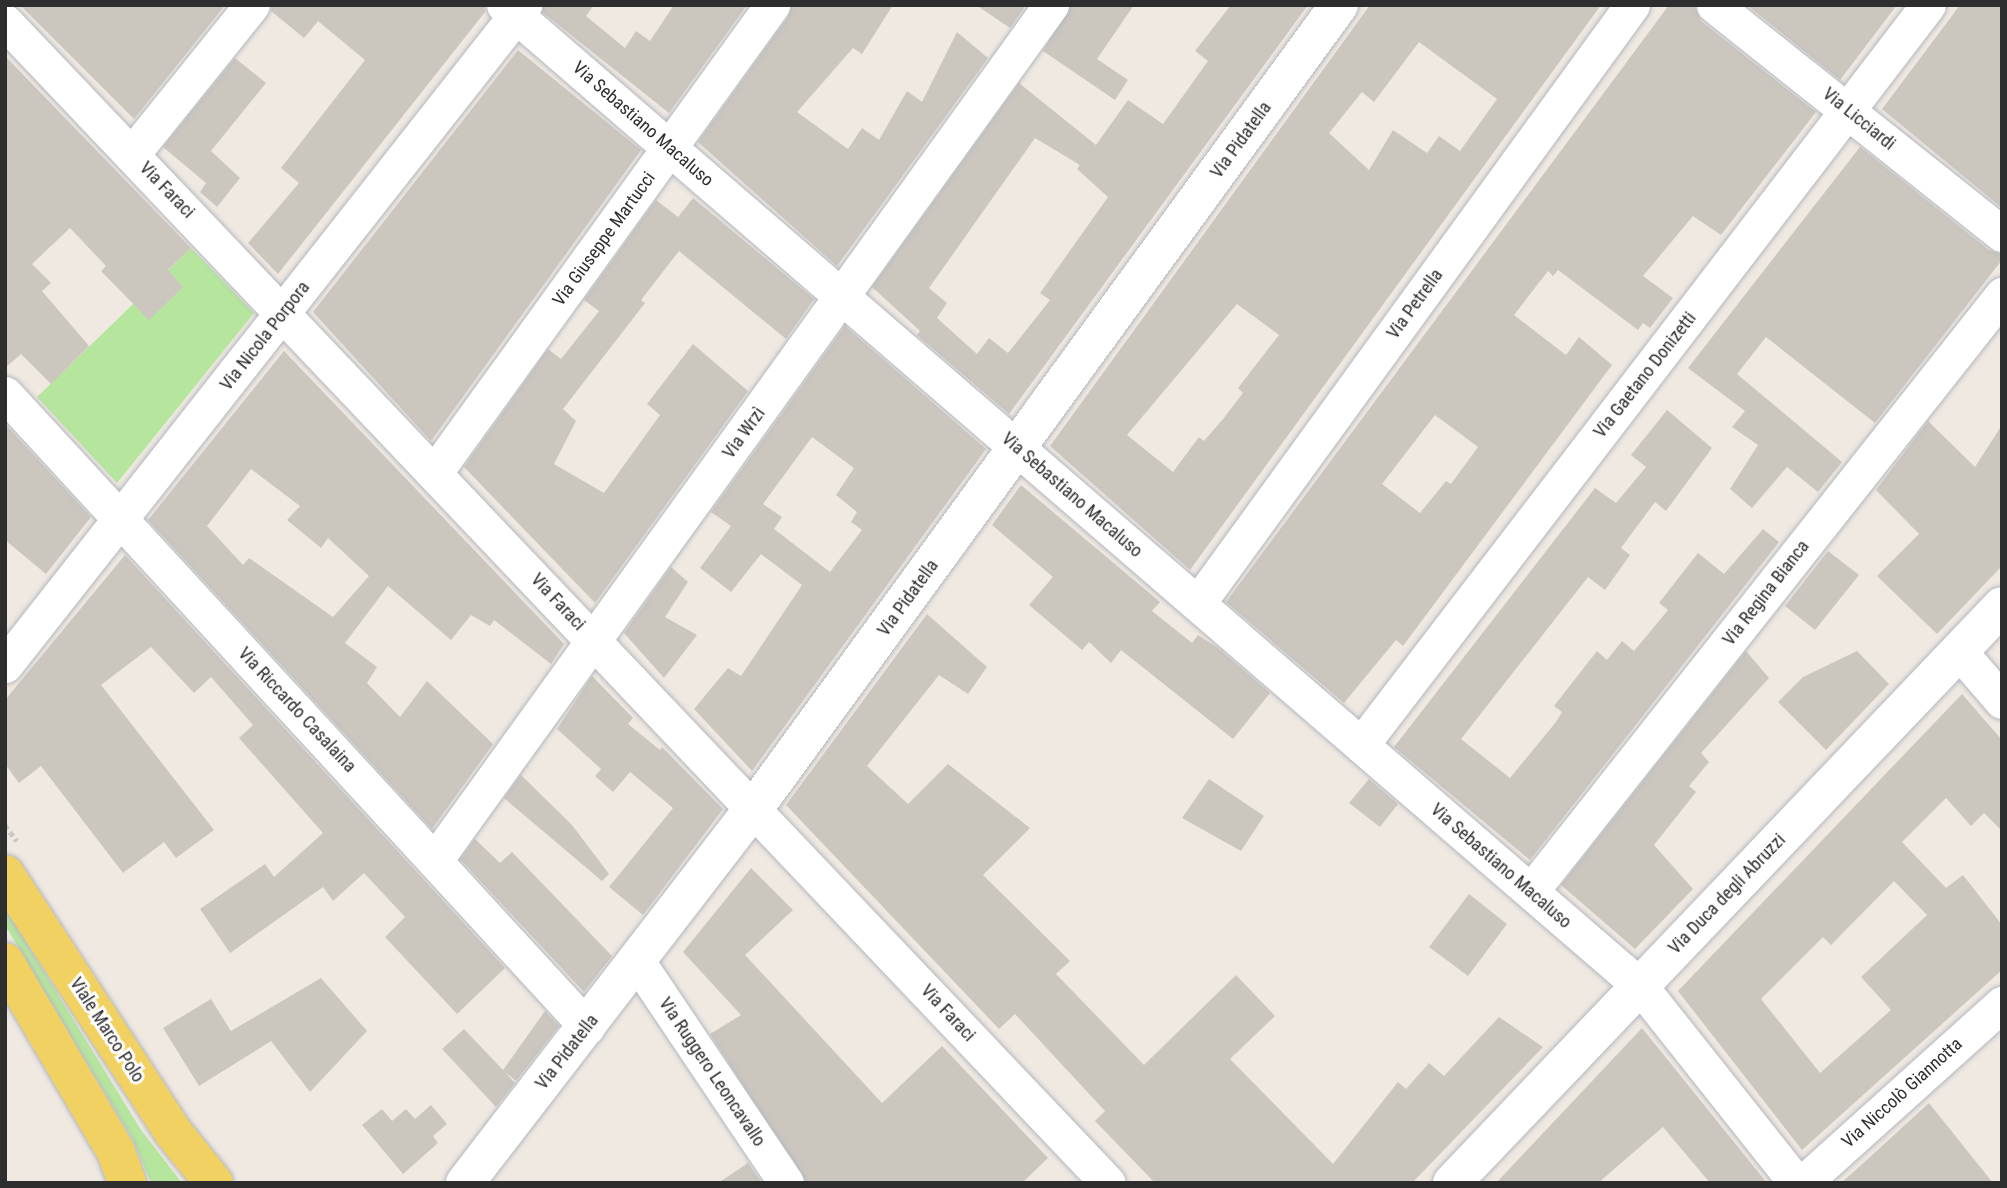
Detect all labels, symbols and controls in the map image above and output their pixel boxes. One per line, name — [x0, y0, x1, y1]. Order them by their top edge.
street label: Via Sebastiano Macaluso — [568, 57, 718, 191]
street label: Via Licciardi — [1818, 83, 1900, 155]
street label: Via Pidatella — [1206, 98, 1276, 182]
street label: Via Faraci — [135, 157, 199, 223]
street label: Via Giuseppe Martucci — [548, 168, 660, 310]
street label: Via Petrella — [1382, 265, 1448, 343]
street label: Via Nicola Porpora — [216, 277, 314, 395]
street label: Via Gaetano Donizetti — [1589, 308, 1701, 442]
street label: Via Wrzì — [718, 403, 770, 463]
street label: Via Sebastiano Macaluso — [997, 428, 1147, 562]
street label: Via Regina Bianca — [1718, 536, 1814, 650]
street label: Via Pidatella — [873, 556, 943, 640]
street label: Via Faraci — [526, 569, 590, 635]
street label: Via Riccardo Casalaina — [233, 643, 361, 777]
street label: Via Sebastiano Macaluso — [1426, 799, 1576, 933]
street label: Via Duca degli Abruzzi — [1664, 829, 1790, 959]
street label: Viale Marco Polo — [65, 974, 149, 1086]
street label: Via Faraci — [916, 980, 980, 1046]
street label: Via Ruggero Leoncavallo — [654, 993, 770, 1151]
street label: Via Pidatella — [531, 1010, 603, 1094]
street label: Via Niccolò Giannotta — [1837, 1033, 1967, 1153]

